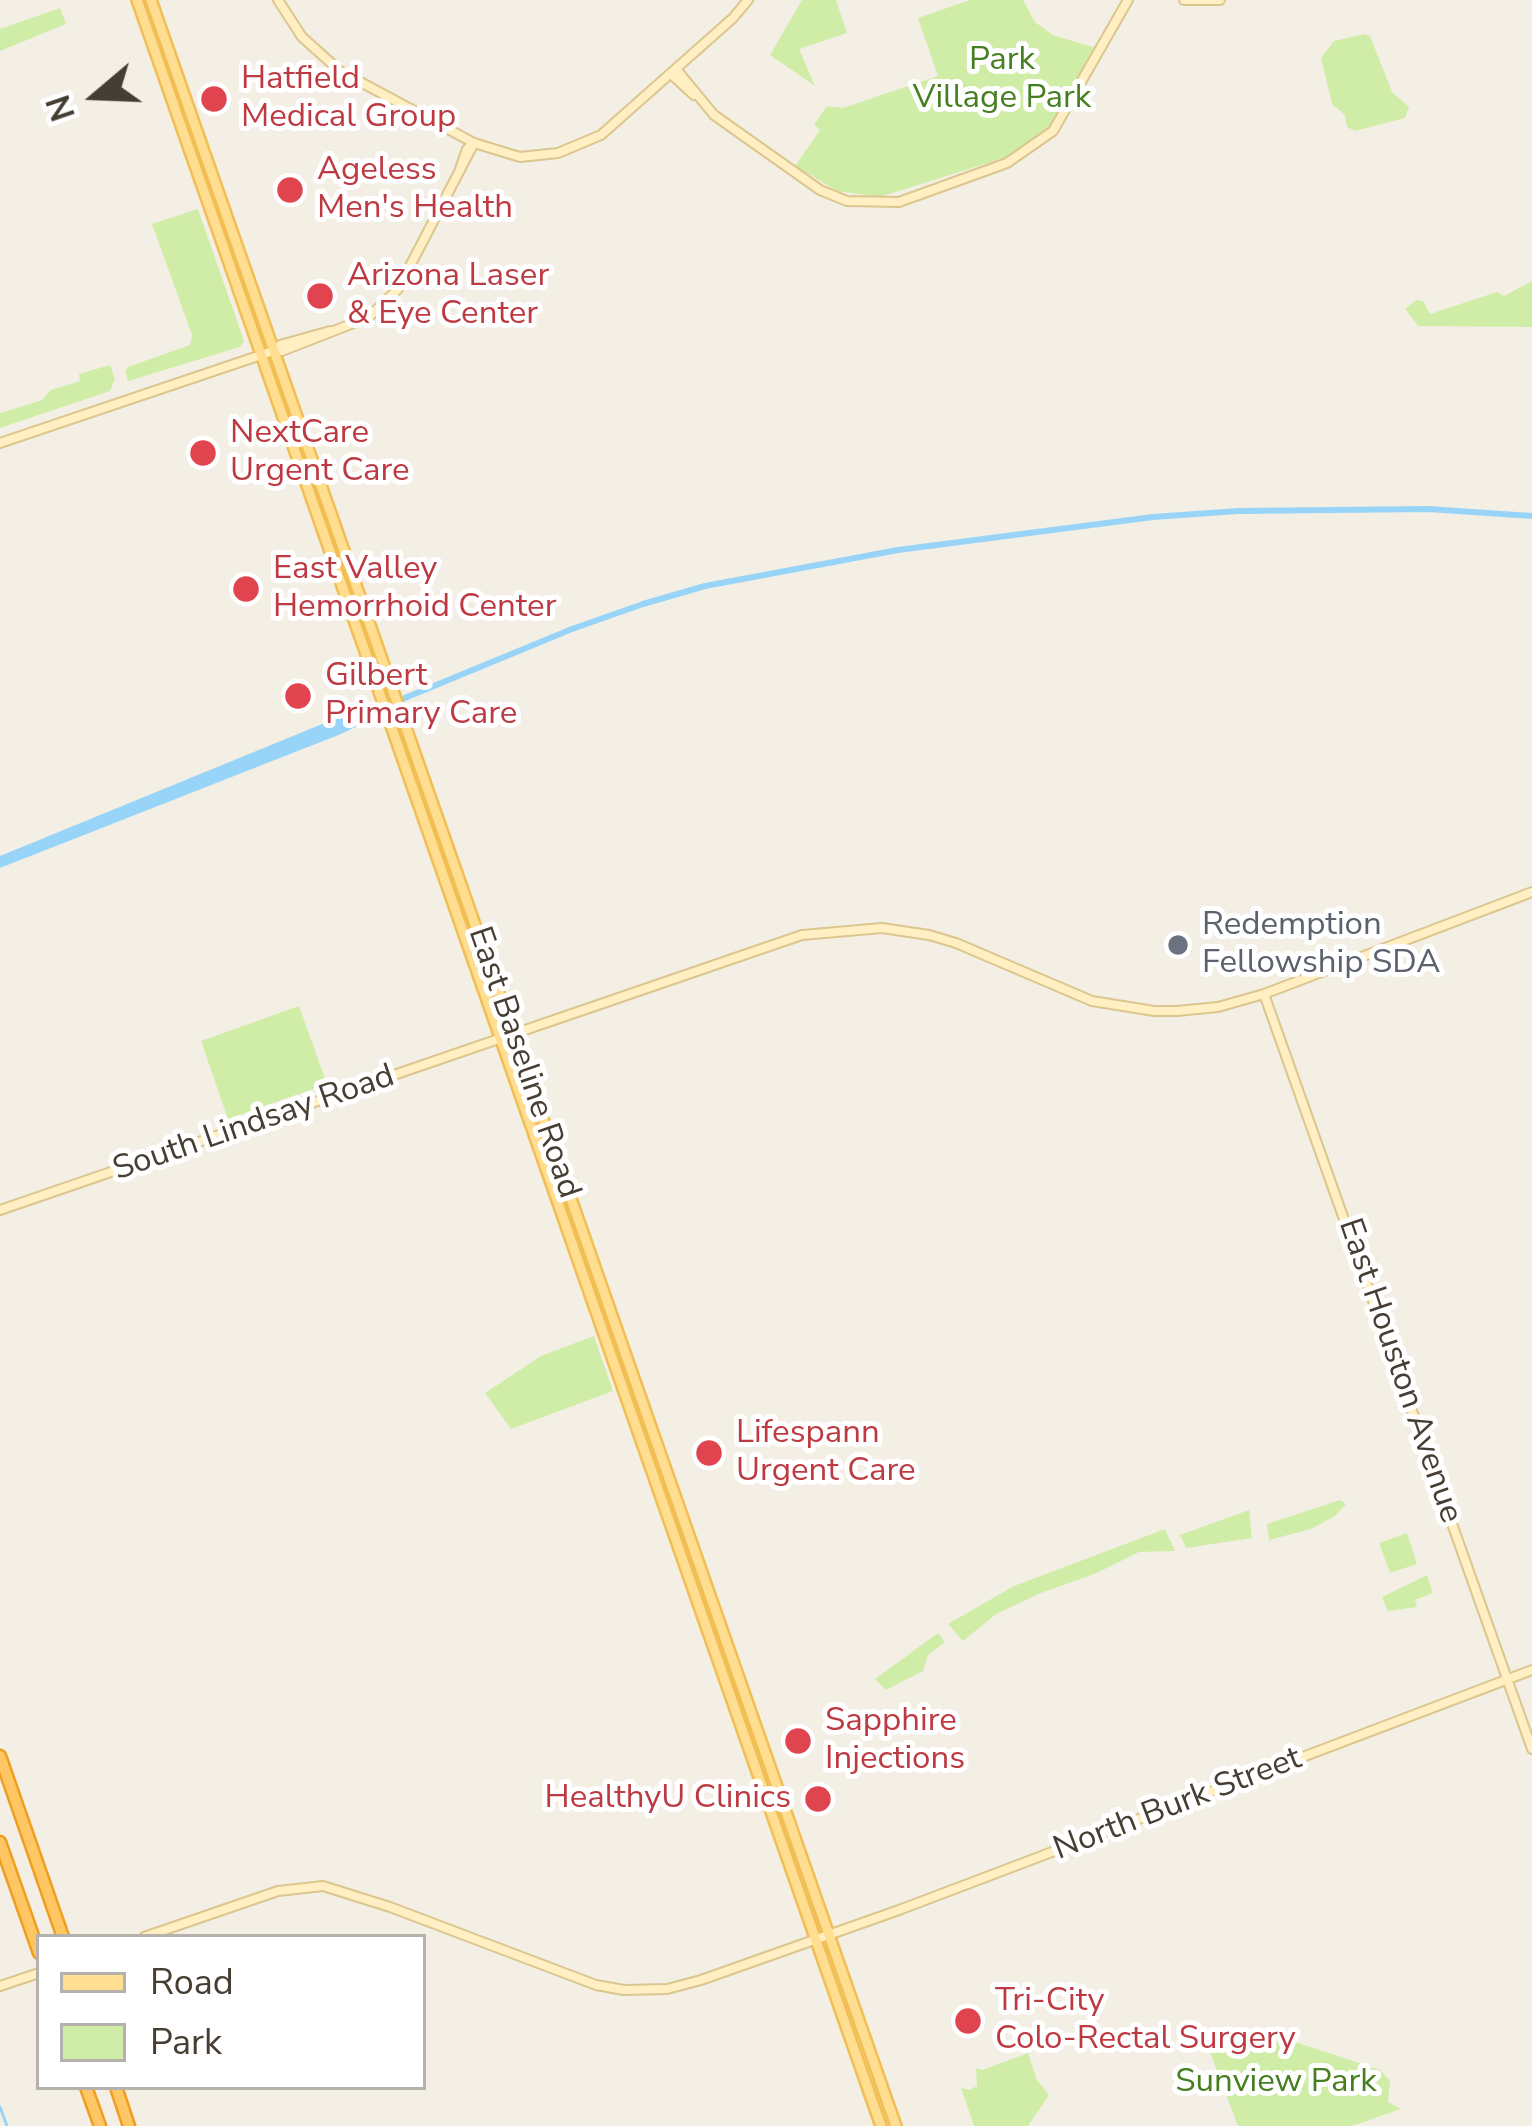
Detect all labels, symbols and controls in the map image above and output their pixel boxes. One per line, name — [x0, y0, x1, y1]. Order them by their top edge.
north arrow — [36, 36, 156, 156]
park label: Park Village Park — [913, 41, 1091, 119]
place label: Hatfield Medical Group — [241, 60, 456, 138]
marker: Hatfield Medical Group — [198, 83, 230, 115]
text: N — [36, 89, 87, 127]
place label: Ageless Men's Health — [317, 151, 513, 229]
marker: Ageless Men's Health — [274, 174, 306, 206]
place label: Arizona Laser & Eye Center — [347, 257, 549, 335]
marker: Arizona Laser & Eye Center — [304, 280, 336, 312]
place label: NextCare Urgent Care — [230, 414, 410, 492]
marker: NextCare Urgent Care — [187, 437, 219, 469]
place label: East Valley Hemorrhoid Center — [273, 550, 556, 628]
marker: East Valley Hemorrhoid Center — [230, 573, 262, 605]
place label: Gilbert Primary Care — [325, 657, 517, 735]
marker: Gilbert Primary Care — [282, 680, 314, 712]
place label: Redemption Fellowship SDA — [1202, 906, 1440, 984]
street label: East Baseline Road — [458, 922, 588, 1204]
marker: Redemption Fellowship SDA — [1165, 932, 1191, 958]
street label: South Lindsay Road — [108, 1057, 400, 1191]
street label: East Houston Avenue — [1328, 1214, 1470, 1528]
place label: Lifespann Urgent Care — [736, 1414, 916, 1492]
marker: Lifespann Urgent Care — [693, 1437, 725, 1469]
place label: Sapphire Injections — [825, 1702, 965, 1780]
marker: Sapphire Injections — [782, 1725, 814, 1757]
street label: North Burk Street — [1049, 1740, 1307, 1870]
place label: HealthyU Clinics — [545, 1779, 791, 1819]
marker: HealthyU Clinics — [802, 1783, 834, 1815]
legend — [36, 1934, 426, 2090]
text: Road — [150, 1958, 234, 2007]
place label: Tri-City Colo-Rectal Surgery — [995, 1982, 1296, 2060]
marker: Tri-City Colo-Rectal Surgery — [952, 2005, 984, 2037]
text: Park — [150, 2018, 222, 2067]
park label: Sunview Park — [1175, 2063, 1377, 2103]

